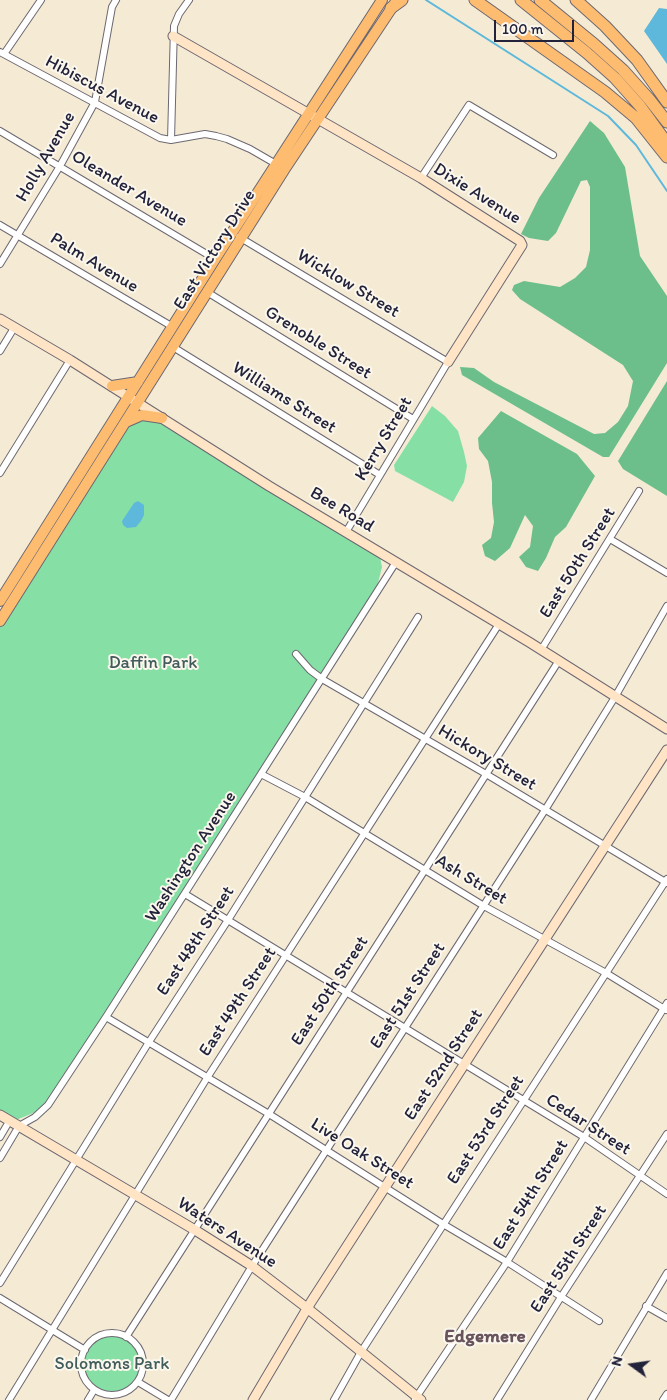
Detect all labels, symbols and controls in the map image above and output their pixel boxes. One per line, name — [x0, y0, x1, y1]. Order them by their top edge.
scale bar — [497, 10, 577, 42]
text: 100 m — [502, 20, 543, 38]
street label: Hibiscus Avenue — [41, 51, 163, 129]
street label: Holly Avenue — [11, 108, 81, 206]
street label: Oleander Avenue — [67, 146, 191, 232]
street label: Dixie Avenue — [429, 159, 525, 229]
street label: East Victory Drive — [169, 186, 261, 314]
street label: Palm Avenue — [46, 228, 142, 298]
street label: Wicklow Street — [293, 245, 403, 323]
street label: Grenoble Street — [261, 302, 375, 384]
street label: Williams Street — [228, 357, 340, 439]
street label: Kerry Street — [351, 393, 417, 485]
street label: Bee Road — [306, 482, 378, 538]
street label: East 50th Street — [535, 504, 621, 622]
park label: Daffin Park — [109, 652, 197, 674]
street label: Hickory Street — [434, 720, 540, 796]
street label: Washington Avenue — [141, 787, 241, 927]
street label: Ash Street — [431, 850, 511, 910]
street label: East 48th Street — [153, 882, 239, 1000]
street label: East 50th Street — [287, 932, 373, 1050]
street label: East 51st Street — [366, 939, 450, 1053]
street label: East 49th Street — [195, 943, 281, 1061]
street label: East 52nd Street — [400, 1005, 488, 1125]
street label: East 53rd Street — [443, 1071, 529, 1189]
street label: Cedar Street — [541, 1089, 635, 1161]
street label: Live Oak Street — [306, 1114, 418, 1194]
street label: East 54th Street — [488, 1136, 574, 1254]
street label: Waters Avenue — [173, 1193, 281, 1273]
street label: East 55th Street — [526, 1201, 612, 1317]
district label: Edgemere — [444, 1326, 526, 1348]
north arrow — [607, 1340, 657, 1390]
park label: Solomons Park — [55, 1353, 169, 1375]
text: N — [608, 1355, 626, 1368]

